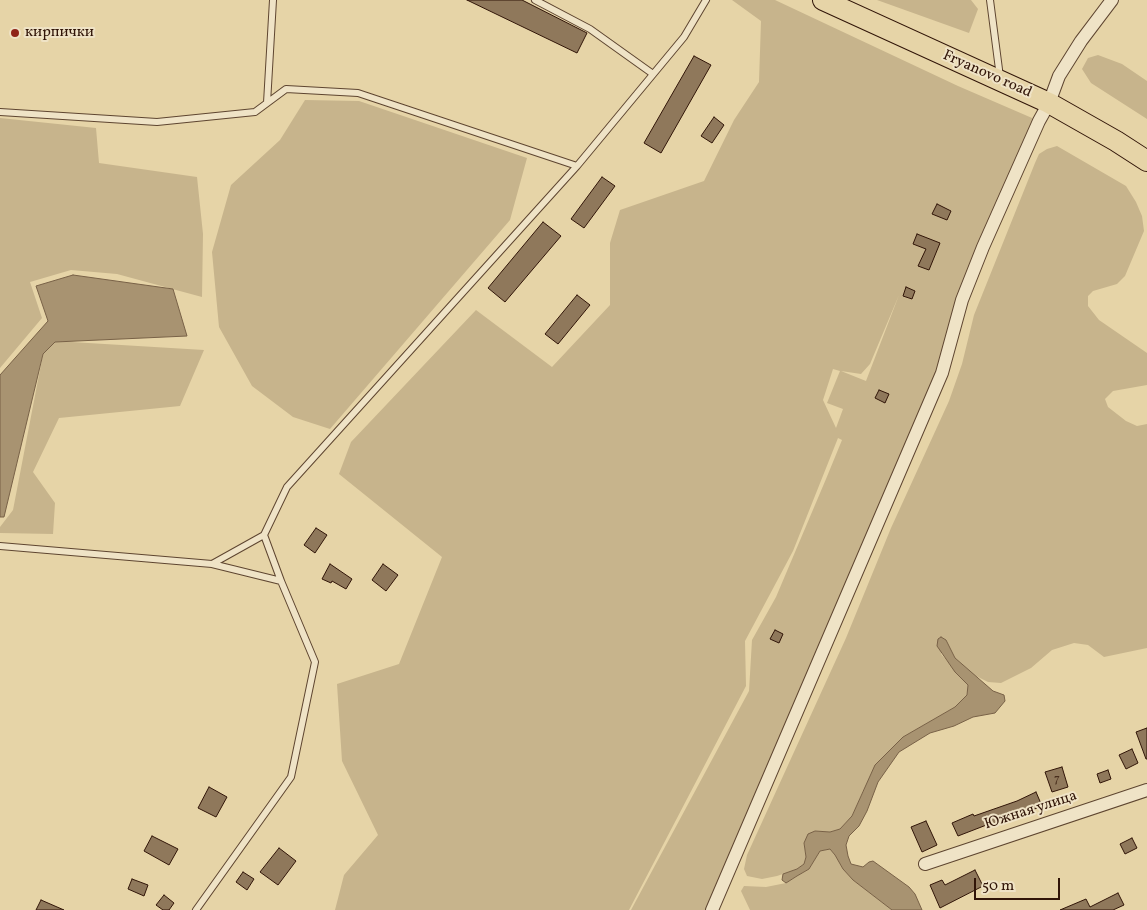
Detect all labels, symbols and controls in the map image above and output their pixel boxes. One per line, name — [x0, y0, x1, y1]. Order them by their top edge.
place label: кирпички — [25, 24, 94, 42]
marker: кирпички — [9, 27, 21, 39]
street label: Fryanovo road — [940, 47, 1034, 103]
house number: 7 — [1054, 773, 1060, 787]
street label: Южная улица — [982, 788, 1080, 834]
scale bar — [977, 868, 1063, 900]
text: 50 m — [982, 876, 1014, 897]

